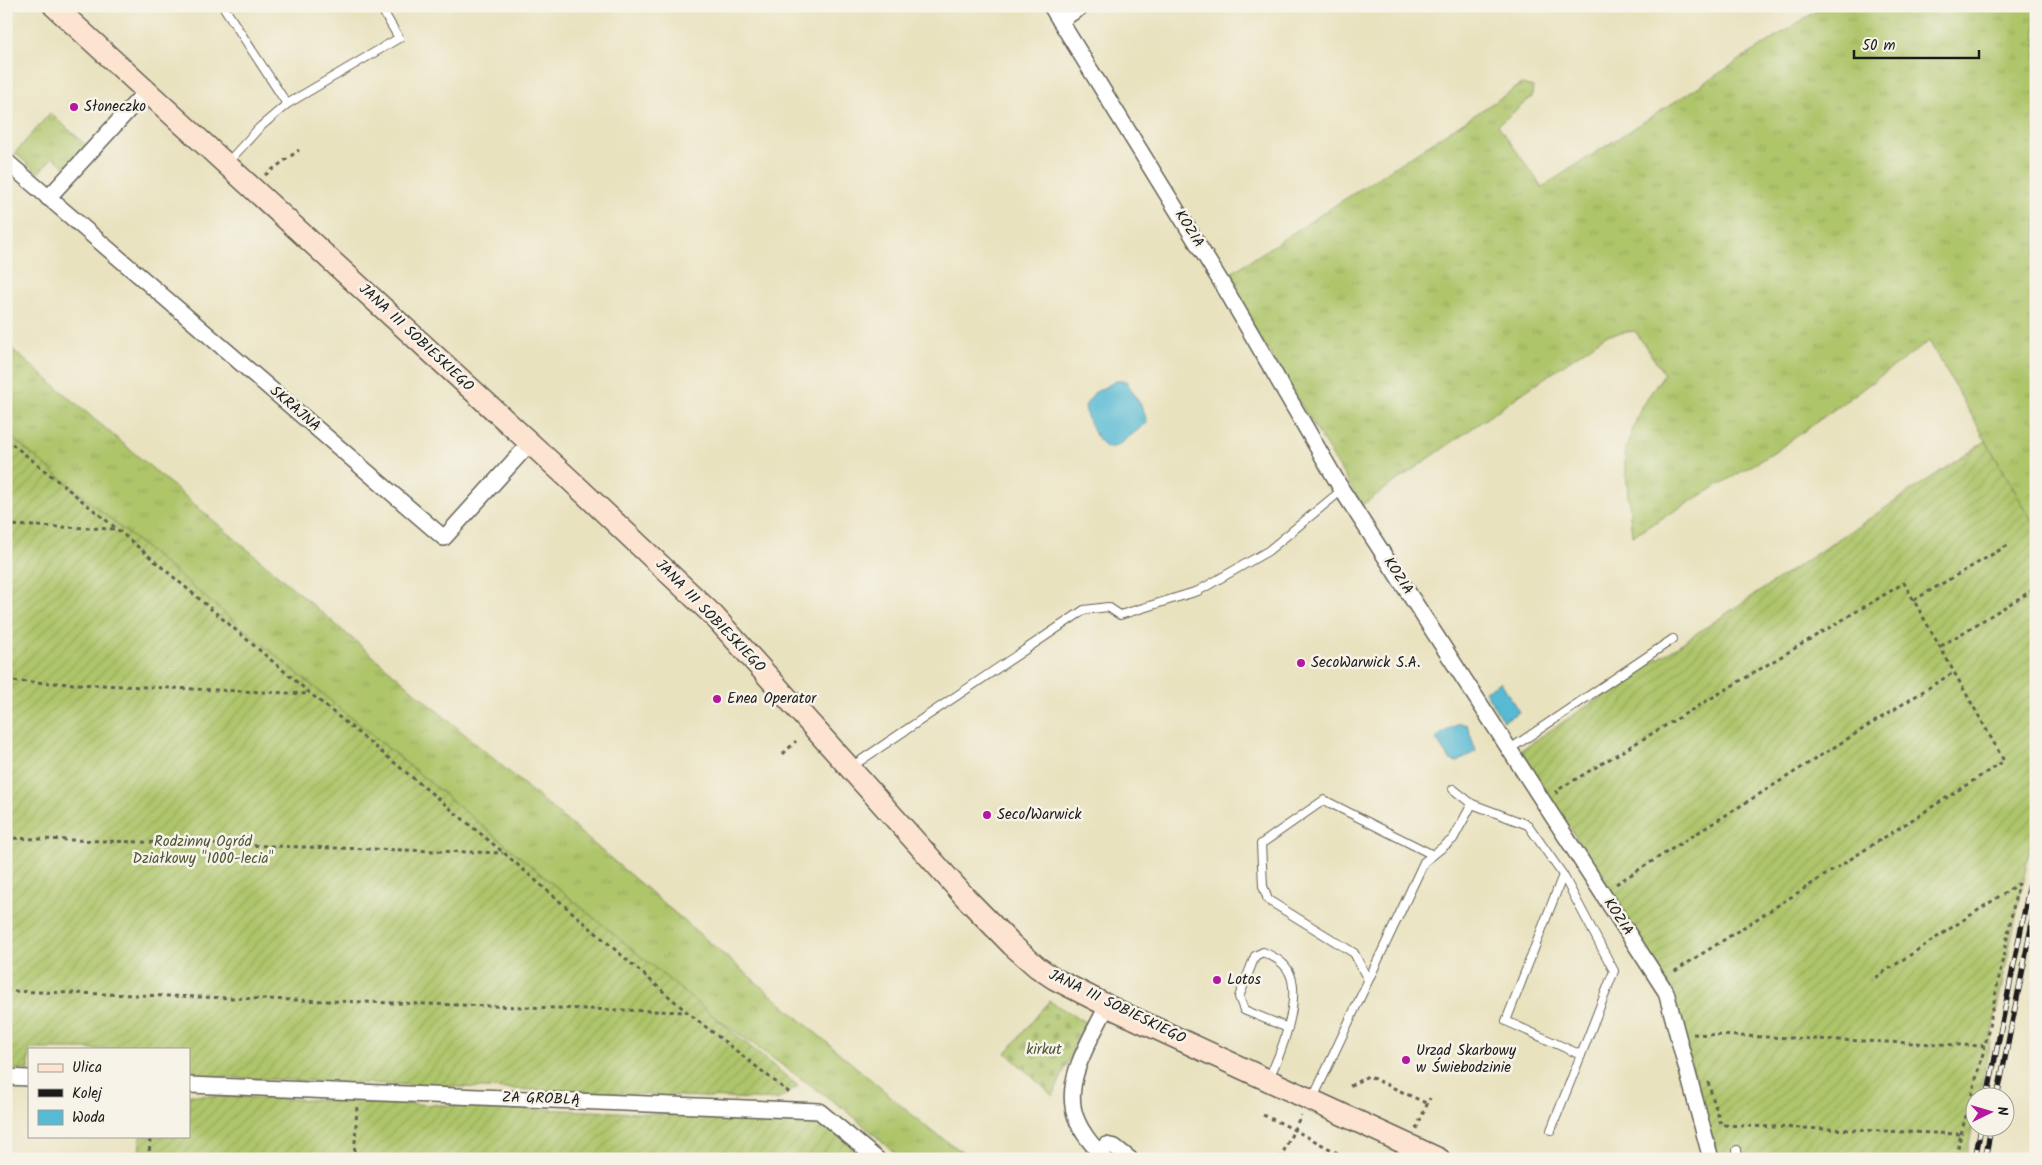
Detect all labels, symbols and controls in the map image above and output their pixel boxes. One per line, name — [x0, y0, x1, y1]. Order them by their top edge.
scale bar — [1854, 28, 1980, 60]
text: 50 m — [1862, 34, 1896, 58]
place label: Słoneczko — [84, 95, 146, 119]
marker: Słoneczko — [68, 101, 80, 113]
street label: KOZIA — [1168, 205, 1210, 253]
street label: JANA III SOBIESKIEGO — [353, 278, 479, 398]
street label: SKRAJNA — [264, 380, 326, 438]
street label: KOZIA — [1377, 552, 1419, 600]
street label: JANA III SOBIESKIEGO — [649, 554, 771, 678]
place label: SecoWarwick S.A. — [1311, 651, 1421, 675]
marker: SecoWarwick S.A. — [1295, 657, 1307, 669]
place label: Enea Operator — [727, 687, 817, 711]
marker: Enea Operator — [711, 693, 723, 705]
place label: Seco/Warwick — [997, 803, 1083, 827]
marker: Seco/Warwick — [981, 809, 993, 821]
park label: Rodzinny Ogród Działkowy "1000-lecia" — [132, 830, 274, 871]
street label: KOZIA — [1597, 893, 1639, 941]
street label: JANA III SOBIESKIEGO — [1044, 963, 1190, 1051]
place label: Lotos — [1227, 968, 1262, 992]
marker: Lotos — [1211, 974, 1223, 986]
park label: kirkut — [1026, 1038, 1062, 1062]
place label: Urząd Skarbowy w Świebodzinie — [1416, 1039, 1517, 1080]
legend — [28, 1048, 190, 1138]
marker: Urząd Skarbowy w Świebodzinie — [1400, 1054, 1412, 1066]
text: Ulica — [72, 1056, 102, 1080]
text: Kolej — [72, 1082, 103, 1106]
street label: ZA GROBLĄ — [501, 1086, 581, 1112]
north arrow — [1964, 1088, 2014, 1138]
text: Woda — [72, 1106, 105, 1130]
text: N — [1991, 1106, 2013, 1116]

